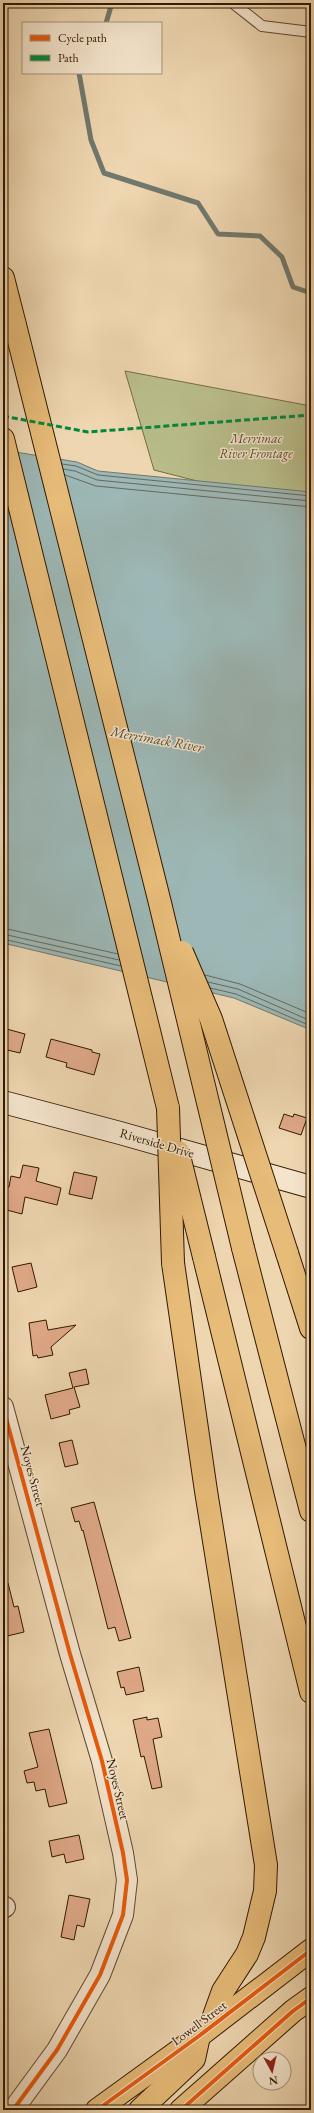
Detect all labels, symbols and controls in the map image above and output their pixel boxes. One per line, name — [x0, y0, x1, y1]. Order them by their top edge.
legend — [22, 22, 162, 74]
text: Cycle path — [58, 30, 107, 46]
text: Path — [58, 50, 79, 66]
park label: Merrimac River Frontage — [219, 430, 293, 462]
water label: Merrimack River — [108, 722, 205, 756]
street label: Riverside Drive — [118, 1124, 196, 1162]
street label: Noyes Street — [17, 1444, 49, 1508]
street label: Noyes Street — [103, 1757, 133, 1821]
street label: Lowell Street — [168, 1997, 230, 2049]
north arrow — [252, 2051, 292, 2091]
text: N — [268, 2073, 279, 2088]

